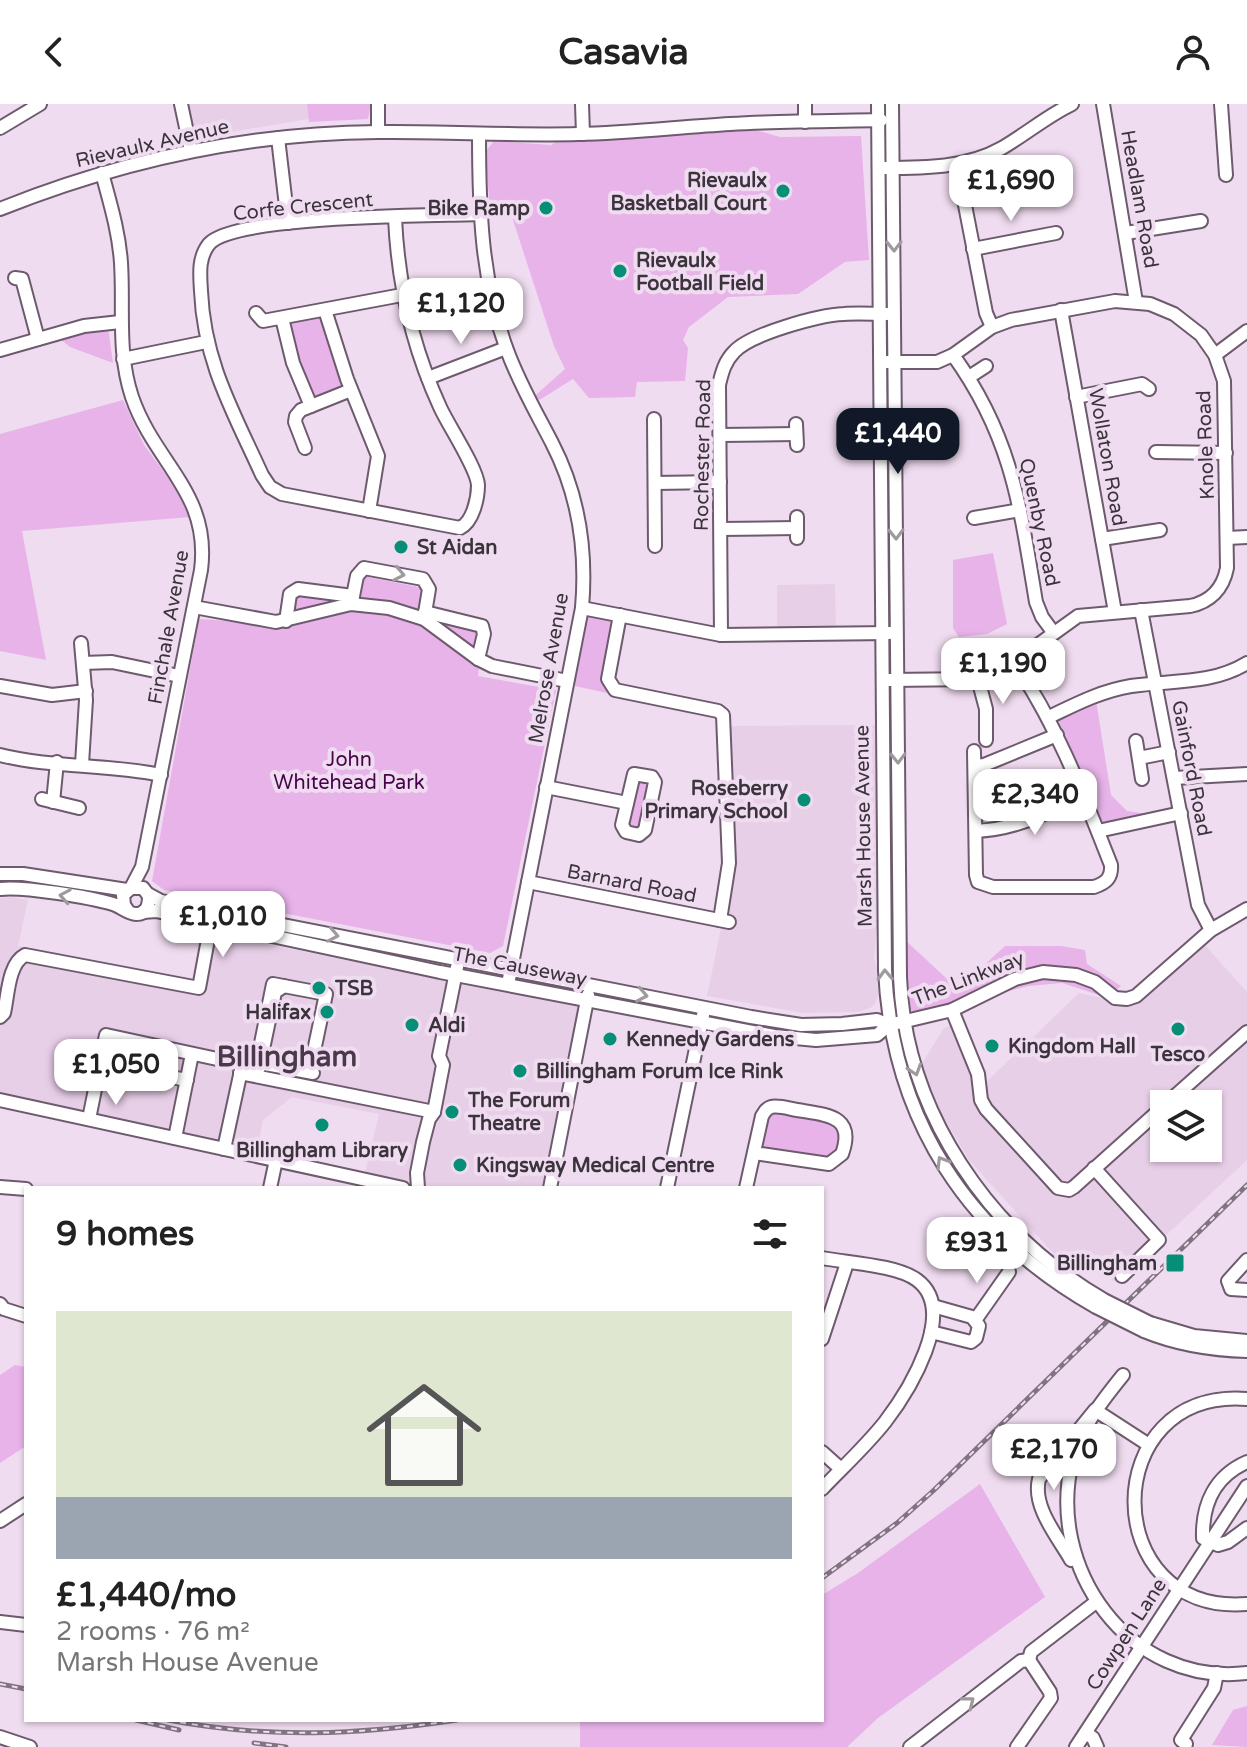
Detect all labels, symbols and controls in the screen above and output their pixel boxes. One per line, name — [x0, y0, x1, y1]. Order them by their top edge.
icon: back — [32, 30, 76, 74]
icon: person — [1171, 30, 1215, 74]
text: Casavia — [558, 31, 689, 74]
street label: Rievaulx Avenue — [73, 115, 231, 173]
street label: Headlam Road — [1115, 128, 1163, 270]
pin: £1,690 — [946, 155, 1076, 223]
text: £1,690 — [967, 165, 1055, 196]
place label: Rievaulx Basketball Court — [610, 169, 767, 216]
marker: Rievaulx Basketball Court — [774, 182, 792, 200]
street label: Corfe Crescent — [232, 188, 375, 226]
place label: Bike Ramp — [428, 197, 530, 221]
marker: Bike Ramp — [537, 199, 555, 217]
one-way arrow — [885, 240, 902, 253]
place label: Rievaulx Football Field — [636, 249, 764, 296]
marker: Rievaulx Football Field — [611, 262, 629, 280]
pin: £1,120 — [396, 278, 526, 346]
text: £1,120 — [417, 288, 505, 319]
street label: Rochester Road — [690, 379, 716, 531]
street label: Wollaton Road — [1083, 386, 1131, 528]
street label: Knole Road — [1192, 390, 1220, 500]
pin: £1,440 — [833, 408, 963, 476]
text: £1,440 — [854, 418, 942, 449]
street label: Quenby Road — [1014, 456, 1064, 589]
one-way arrow — [887, 528, 905, 541]
place label: St Aidan — [417, 536, 498, 560]
marker: St Aidan — [392, 538, 410, 556]
street label: Finchale Avenue — [144, 548, 194, 706]
one-way arrow — [392, 565, 405, 582]
street label: Melrose Avenue — [524, 591, 574, 745]
pin: £1,190 — [938, 638, 1068, 706]
text: £1,190 — [959, 648, 1047, 679]
street label: Gainford Road — [1166, 698, 1216, 838]
street label: Marsh House Avenue — [850, 725, 878, 927]
park label: John Whitehead Park — [273, 748, 425, 795]
one-way arrow — [889, 752, 907, 765]
pin: £2,340 — [970, 769, 1100, 837]
place label: Roseberry Primary School — [644, 777, 788, 824]
text: £2,340 — [991, 779, 1079, 810]
marker: Roseberry Primary School — [795, 791, 813, 809]
street label: Barnard Road — [565, 860, 699, 908]
one-way arrow — [58, 888, 72, 905]
pin: £1,010 — [158, 891, 288, 959]
text: £1,010 — [179, 901, 267, 932]
one-way arrow — [326, 926, 339, 943]
street label: The Causeway — [451, 942, 589, 992]
street label: The Linkway — [909, 947, 1028, 1011]
one-way arrow — [877, 968, 894, 981]
place label: TSB — [334, 977, 374, 1001]
marker: TSB — [310, 979, 328, 997]
one-way arrow — [635, 985, 649, 1002]
place label: Halifax — [245, 1001, 311, 1025]
marker: Halifax — [318, 1003, 336, 1021]
place label: Aldi — [428, 1014, 465, 1038]
marker: Aldi — [403, 1016, 421, 1034]
marker: Tesco — [1169, 1020, 1187, 1038]
place label: Kennedy Gardens — [626, 1028, 795, 1052]
marker: Kennedy Gardens — [601, 1030, 619, 1048]
place label: Kingdom Hall — [1008, 1035, 1136, 1059]
marker: Kingdom Hall — [983, 1037, 1001, 1055]
pin: £1,050 — [51, 1039, 181, 1107]
district label: Billingham — [217, 1040, 357, 1074]
place label: Tesco — [1150, 1043, 1205, 1067]
text: £1,050 — [72, 1049, 160, 1080]
place label: Billingham Forum Ice Rink — [536, 1060, 783, 1084]
marker: Billingham Forum Ice Rink — [511, 1062, 529, 1080]
one-way arrow — [906, 1062, 922, 1076]
place label: The Forum Theatre — [467, 1089, 570, 1136]
map controls — [1150, 1090, 1222, 1162]
button: layers — [1150, 1090, 1222, 1162]
marker: The Forum Theatre — [443, 1103, 461, 1121]
marker: Billingham Library — [313, 1116, 331, 1134]
place label: Billingham Library — [236, 1139, 408, 1163]
place label: Kingsway Medical Centre — [476, 1154, 715, 1178]
marker: Kingsway Medical Centre — [451, 1156, 469, 1174]
one-way arrow — [936, 1156, 952, 1171]
icon: filters — [748, 1212, 792, 1256]
text: 9 homes — [56, 1214, 194, 1255]
pin: £931 — [930, 1217, 1024, 1285]
text: £931 — [945, 1227, 1009, 1258]
place label: Billingham — [1057, 1252, 1157, 1276]
marker: Billingham — [1164, 1252, 1186, 1274]
icon: home — [352, 1363, 496, 1507]
pin: £2,170 — [989, 1424, 1119, 1492]
text: £2,170 — [1010, 1434, 1098, 1465]
street label: Cowpen Lane — [1082, 1574, 1172, 1695]
text: £1,440/mo — [56, 1575, 237, 1616]
text: 2 rooms · 76 m² — [56, 1616, 250, 1647]
text: Marsh House Avenue — [56, 1647, 319, 1678]
one-way arrow — [960, 1697, 975, 1711]

